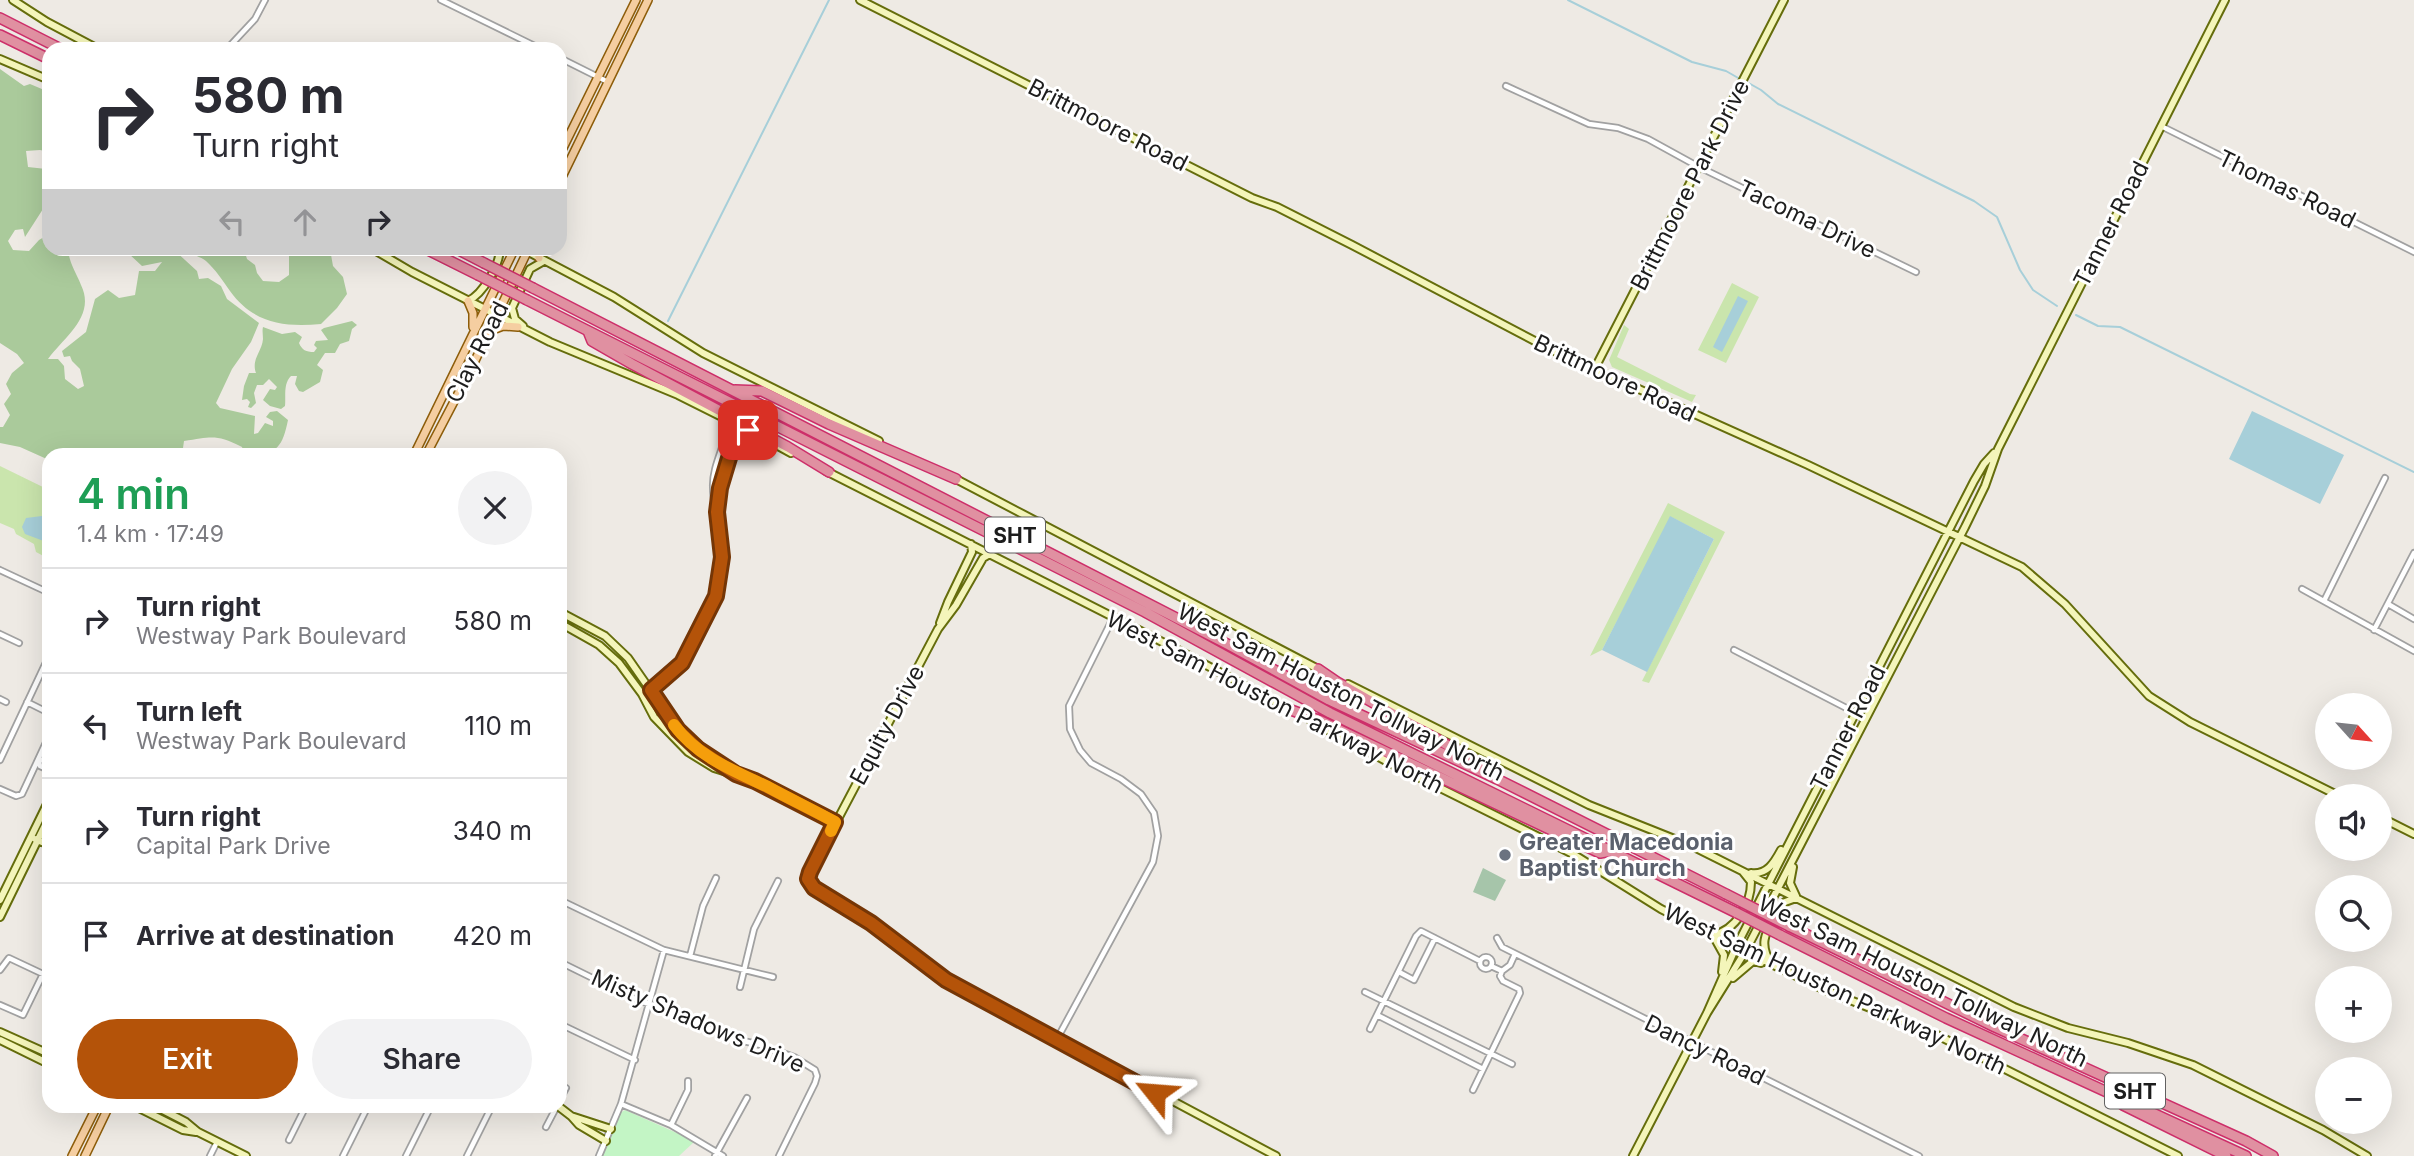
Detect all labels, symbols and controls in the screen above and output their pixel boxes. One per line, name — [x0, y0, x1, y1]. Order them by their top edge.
text: 580 m — [192, 66, 345, 125]
icon: right — [77, 70, 168, 161]
street label: Brittmoore Road — [1023, 73, 1193, 177]
street label: Brittmoore Park Drive — [1625, 75, 1755, 295]
text: Turn right — [192, 126, 339, 165]
street label: Thomas Road — [2214, 144, 2360, 234]
street label: Tanner Road — [2067, 156, 2155, 292]
street label: Tacoma Drive — [1734, 174, 1880, 264]
icon: left — [213, 203, 251, 241]
icon: ahead — [286, 203, 324, 241]
icon: right — [359, 203, 397, 241]
street label: Clay Road — [440, 297, 514, 407]
street label: Brittmoore Road — [1530, 328, 1700, 428]
pin — [718, 400, 778, 460]
icon: arrive — [729, 411, 767, 449]
text: 4 min — [77, 468, 190, 519]
button: close — [458, 471, 532, 545]
road number: SHT — [985, 518, 1045, 552]
text: 1.4 km · 17:49 — [77, 520, 224, 548]
text: Turn right — [136, 591, 261, 622]
street label: West Sam Houston Tollway North — [1173, 597, 1509, 787]
icon: right — [77, 602, 115, 640]
text: 580 m — [454, 605, 532, 636]
street label: West Sam Houston Parkway North — [1102, 605, 1448, 799]
text: Westway Park Boulevard — [136, 622, 406, 650]
street label: Equity Drive — [844, 660, 930, 790]
street label: Tanner Road — [1804, 660, 1892, 796]
north arrow — [2315, 693, 2392, 770]
map controls — [2315, 693, 2392, 1134]
text: Turn left — [136, 696, 242, 727]
icon: left — [77, 707, 115, 745]
text: 110 m — [464, 710, 532, 741]
text: Westway Park Boulevard — [136, 727, 406, 755]
button: sound — [2315, 784, 2392, 861]
text: Turn right — [136, 801, 261, 832]
icon: right — [77, 812, 115, 850]
text: 340 m — [453, 815, 532, 846]
place label: Greater Macedonia Baptist Church — [1519, 828, 1734, 882]
text: Capital Park Drive — [136, 832, 331, 860]
marker: Greater Macedonia Baptist Church — [1497, 847, 1513, 863]
button: search — [2315, 875, 2392, 952]
street label: West Sam Houston Tollway North — [1754, 889, 2092, 1073]
street label: West Sam Houston Parkway North — [1659, 897, 2011, 1081]
icon: arrive — [77, 917, 115, 955]
text: Arrive at destination — [136, 920, 395, 951]
text: 420 m — [453, 920, 532, 951]
street label: Misty Shadows Drive — [587, 963, 809, 1079]
button: + — [2315, 966, 2392, 1043]
street label: Dancy Road — [1640, 1009, 1770, 1091]
button: Exit — [77, 1019, 298, 1099]
button: Share — [312, 1019, 532, 1099]
position arrow — [1118, 1056, 1192, 1130]
button: − — [2315, 1057, 2392, 1134]
road number: SHT — [2105, 1074, 2165, 1108]

